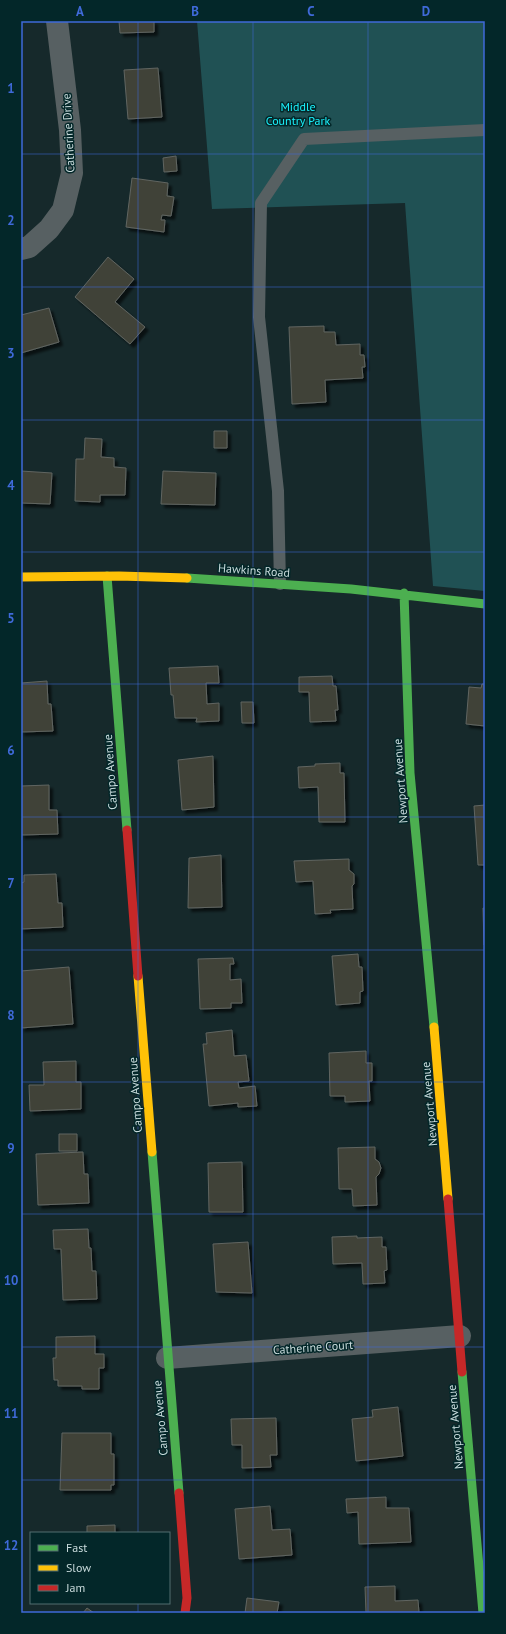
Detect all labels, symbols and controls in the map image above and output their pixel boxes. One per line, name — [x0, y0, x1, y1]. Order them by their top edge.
text: A — [76, 3, 84, 20]
text: B — [191, 3, 199, 20]
text: C — [307, 3, 315, 20]
text: D — [422, 3, 430, 20]
text: 1 — [7, 80, 15, 97]
street label: Catherine Drive — [58, 93, 78, 173]
park label: Middle Country Park — [266, 99, 330, 128]
text: 2 — [7, 212, 15, 229]
text: 3 — [7, 345, 15, 362]
text: 4 — [7, 477, 15, 494]
street label: Hawkins Road — [218, 560, 290, 580]
text: 5 — [7, 610, 15, 627]
street label: Campo Avenue — [100, 734, 120, 810]
street label: Newport Avenue — [390, 738, 410, 824]
text: 6 — [7, 742, 15, 759]
text: 7 — [7, 875, 15, 892]
text: 8 — [7, 1007, 15, 1024]
street label: Campo Avenue — [125, 1057, 145, 1133]
street label: Newport Avenue — [418, 1061, 440, 1147]
text: 9 — [7, 1140, 15, 1157]
text: 10 — [4, 1272, 18, 1289]
street label: Catherine Court — [272, 1337, 354, 1357]
street label: Campo Avenue — [149, 1380, 171, 1456]
street label: Newport Avenue — [444, 1384, 466, 1470]
text: 11 — [4, 1405, 18, 1422]
legend — [30, 1532, 170, 1604]
text: 12 — [4, 1537, 18, 1554]
text: Fast — [66, 1540, 87, 1555]
text: Slow — [66, 1560, 91, 1575]
text: Jam — [65, 1580, 85, 1595]

